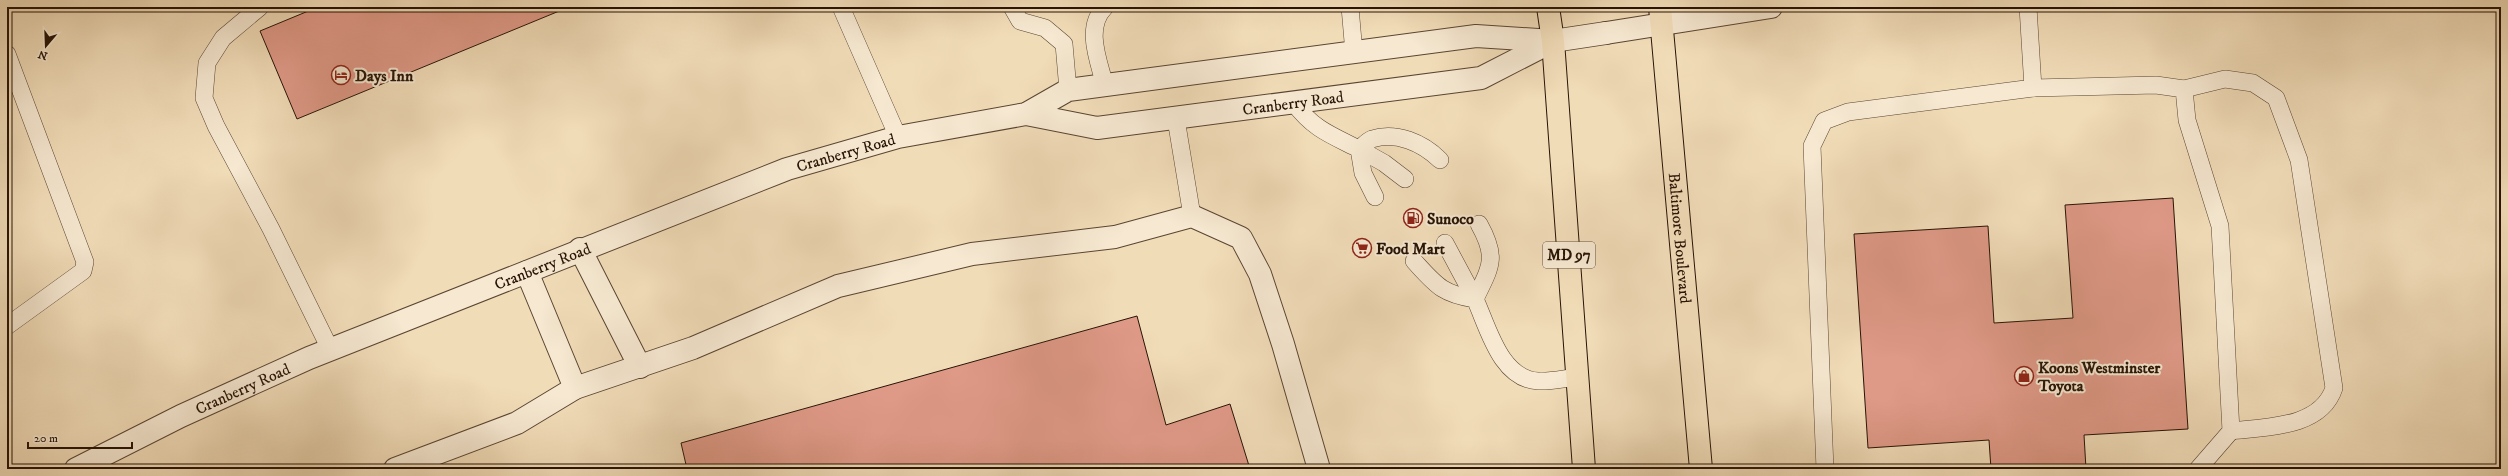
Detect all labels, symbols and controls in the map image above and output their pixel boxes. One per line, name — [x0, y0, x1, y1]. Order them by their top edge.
north arrow — [26, 26, 66, 66]
text: N — [37, 46, 50, 63]
hotel icon: Days Inn — [330, 64, 352, 86]
place label: Days Inn — [355, 66, 414, 86]
street label: Cranberry Road — [1241, 87, 1345, 120]
street label: Cranberry Road — [794, 129, 897, 177]
street label: Baltimore Boulevard — [1664, 172, 1695, 305]
fuel station icon: Sunoco — [1402, 207, 1424, 229]
place label: Sunoco — [1427, 209, 1474, 229]
supermarket icon: Food Mart — [1351, 237, 1373, 259]
street label: Cranberry Road — [492, 239, 594, 295]
place label: Food Mart — [1376, 239, 1446, 259]
road number: MD 97 — [1543, 242, 1595, 268]
place label: Koons Westminster Toyota — [2037, 358, 2161, 396]
street label: Cranberry Road — [192, 359, 293, 419]
shop icon: Koons Westminster Toyota — [2013, 365, 2035, 387]
scale bar — [28, 424, 132, 450]
text: 20 m — [34, 431, 58, 446]

